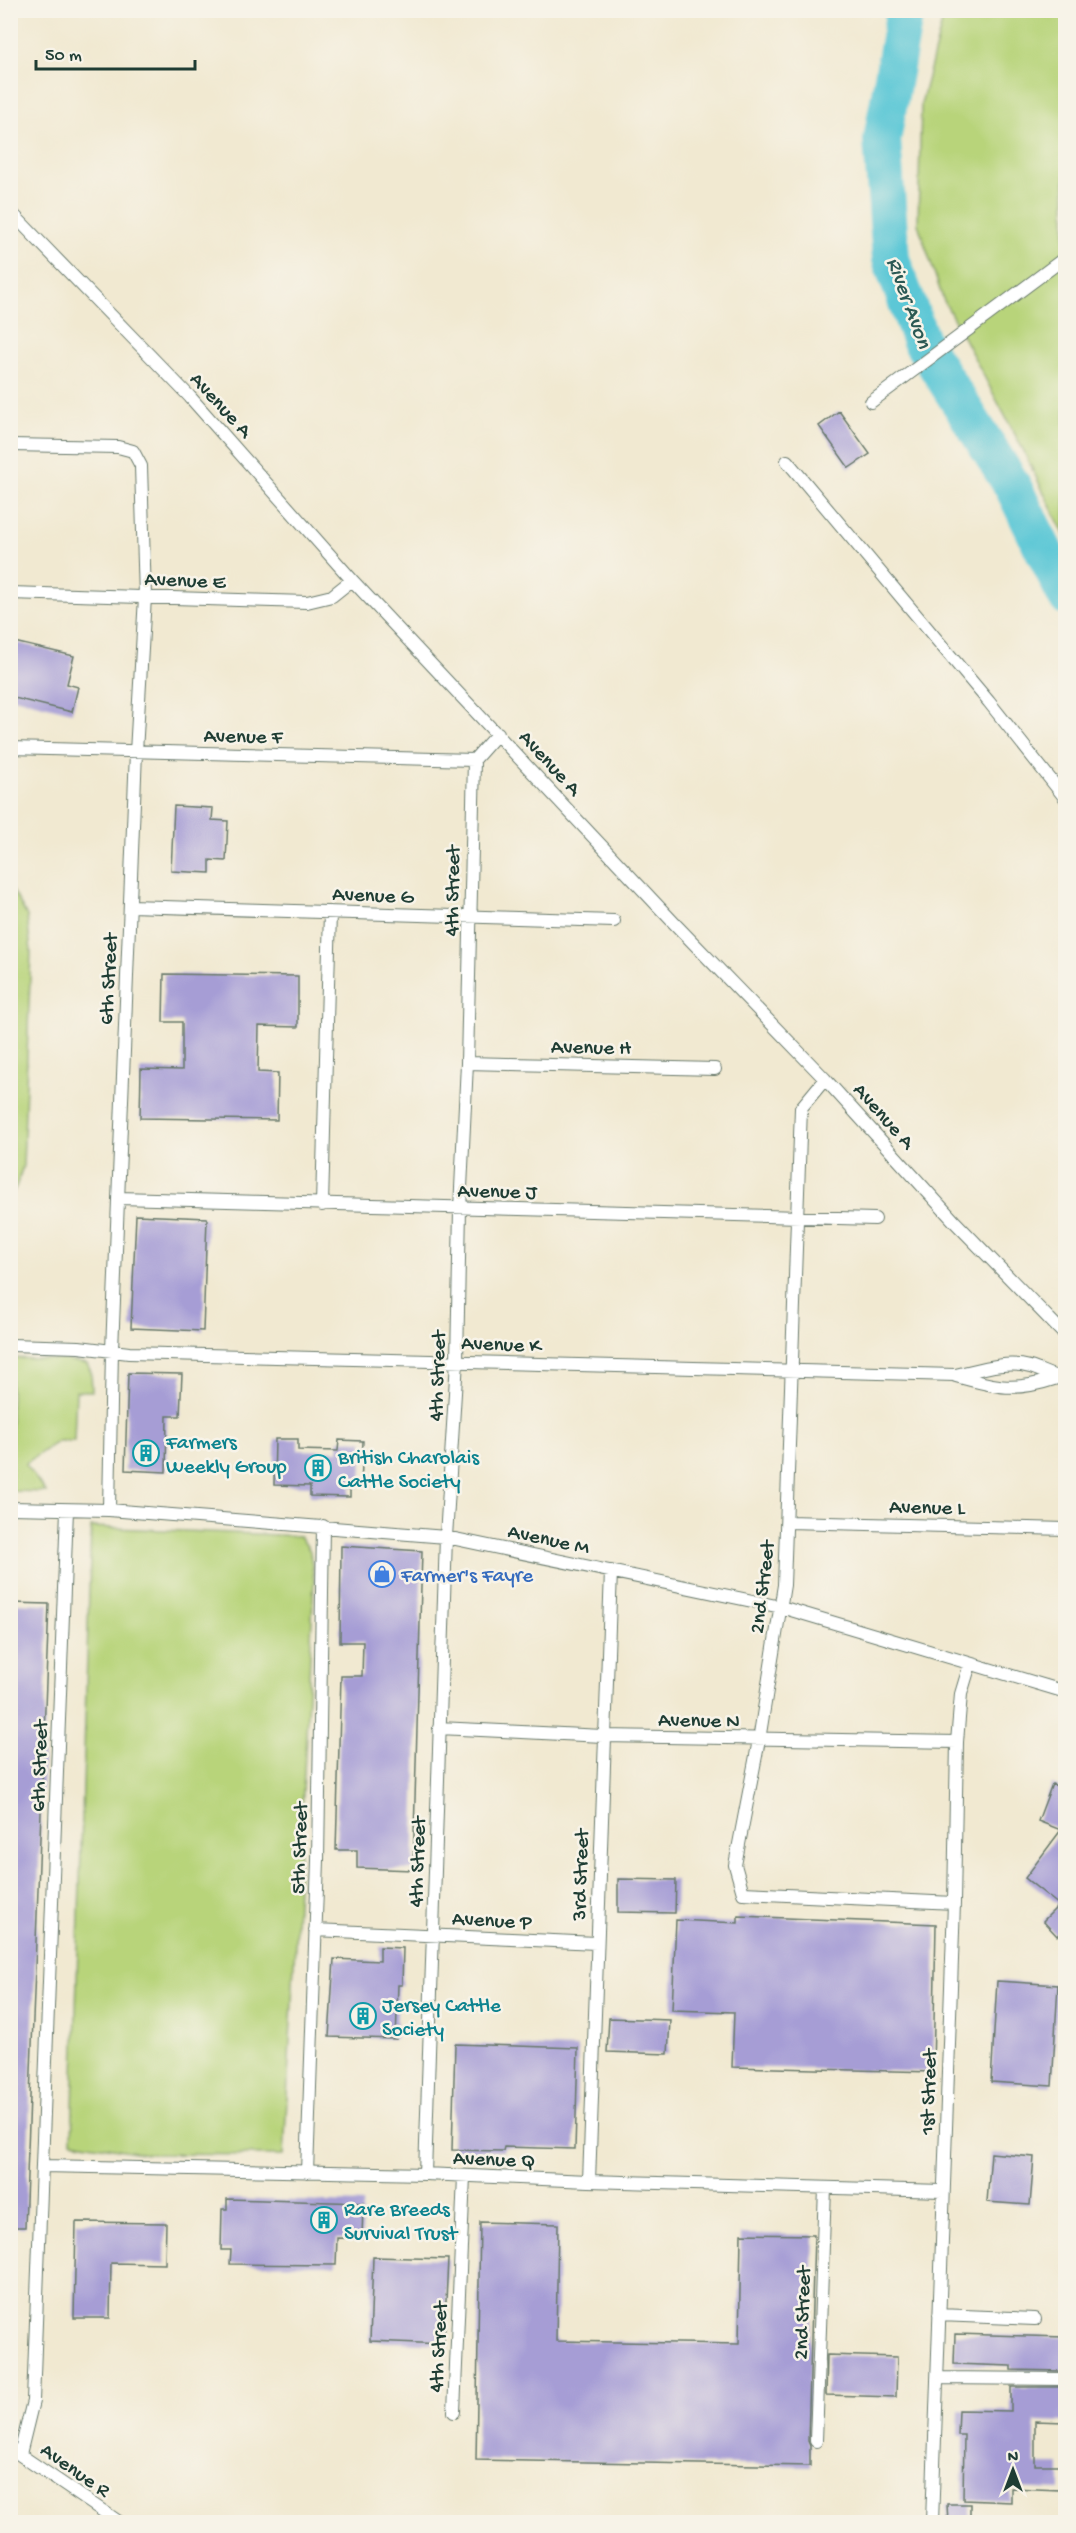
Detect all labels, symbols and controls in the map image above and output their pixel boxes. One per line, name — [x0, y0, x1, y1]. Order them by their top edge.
scale bar — [36, 33, 195, 71]
text: 50 m — [45, 46, 82, 67]
water label: River Avon — [879, 254, 936, 353]
street label: Avenue A — [183, 368, 257, 446]
street label: Avenue E — [144, 569, 227, 596]
street label: Avenue F — [203, 725, 284, 752]
street label: Avenue A — [512, 726, 586, 804]
street label: 4th Street — [441, 843, 468, 937]
street label: Avenue G — [332, 884, 415, 911]
street label: 6th Street — [96, 930, 125, 1026]
street label: Avenue H — [551, 1036, 632, 1063]
street label: Avenue A — [846, 1079, 920, 1157]
street label: Avenue J — [457, 1180, 538, 1207]
street label: 4th Street — [425, 1328, 454, 1422]
street label: Avenue K — [461, 1333, 544, 1360]
place label: Farmers Weekly Group — [165, 1432, 287, 1481]
building icon: Farmers Weekly Group — [131, 1438, 161, 1468]
place label: British Charolais Cattle Society — [337, 1447, 480, 1496]
building icon: British Charolais Cattle Society — [303, 1453, 333, 1483]
street label: Avenue L — [889, 1496, 966, 1523]
street label: Avenue M — [505, 1521, 592, 1562]
street label: 2nd Street — [746, 1537, 783, 1635]
shop icon: Farmer's Fayre — [367, 1559, 397, 1589]
place label: Farmer's Fayre — [400, 1565, 534, 1590]
street label: Avenue N — [658, 1709, 740, 1736]
street label: 6th Street — [27, 1718, 56, 1812]
street label: 5th Street — [287, 1799, 316, 1894]
street label: 4th Street — [405, 1814, 434, 1908]
street label: 3rd Street — [568, 1826, 597, 1922]
street label: Avenue P — [451, 1908, 533, 1937]
place label: Jersey Cattle Society — [382, 1995, 502, 2044]
building icon: Jersey Cattle Society — [348, 2001, 378, 2031]
street label: 1st Street — [916, 2046, 945, 2136]
street label: Avenue Q — [452, 2148, 535, 2175]
place label: Rare Breeds Survival Trust — [344, 2199, 459, 2248]
building icon: Rare Breeds Survival Trust — [309, 2205, 339, 2235]
street label: 2nd Street — [790, 2264, 819, 2360]
street label: 4th Street — [426, 2299, 455, 2393]
street label: Avenue R — [34, 2439, 114, 2505]
north arrow — [983, 2440, 1043, 2500]
text: N — [1008, 2449, 1019, 2468]

